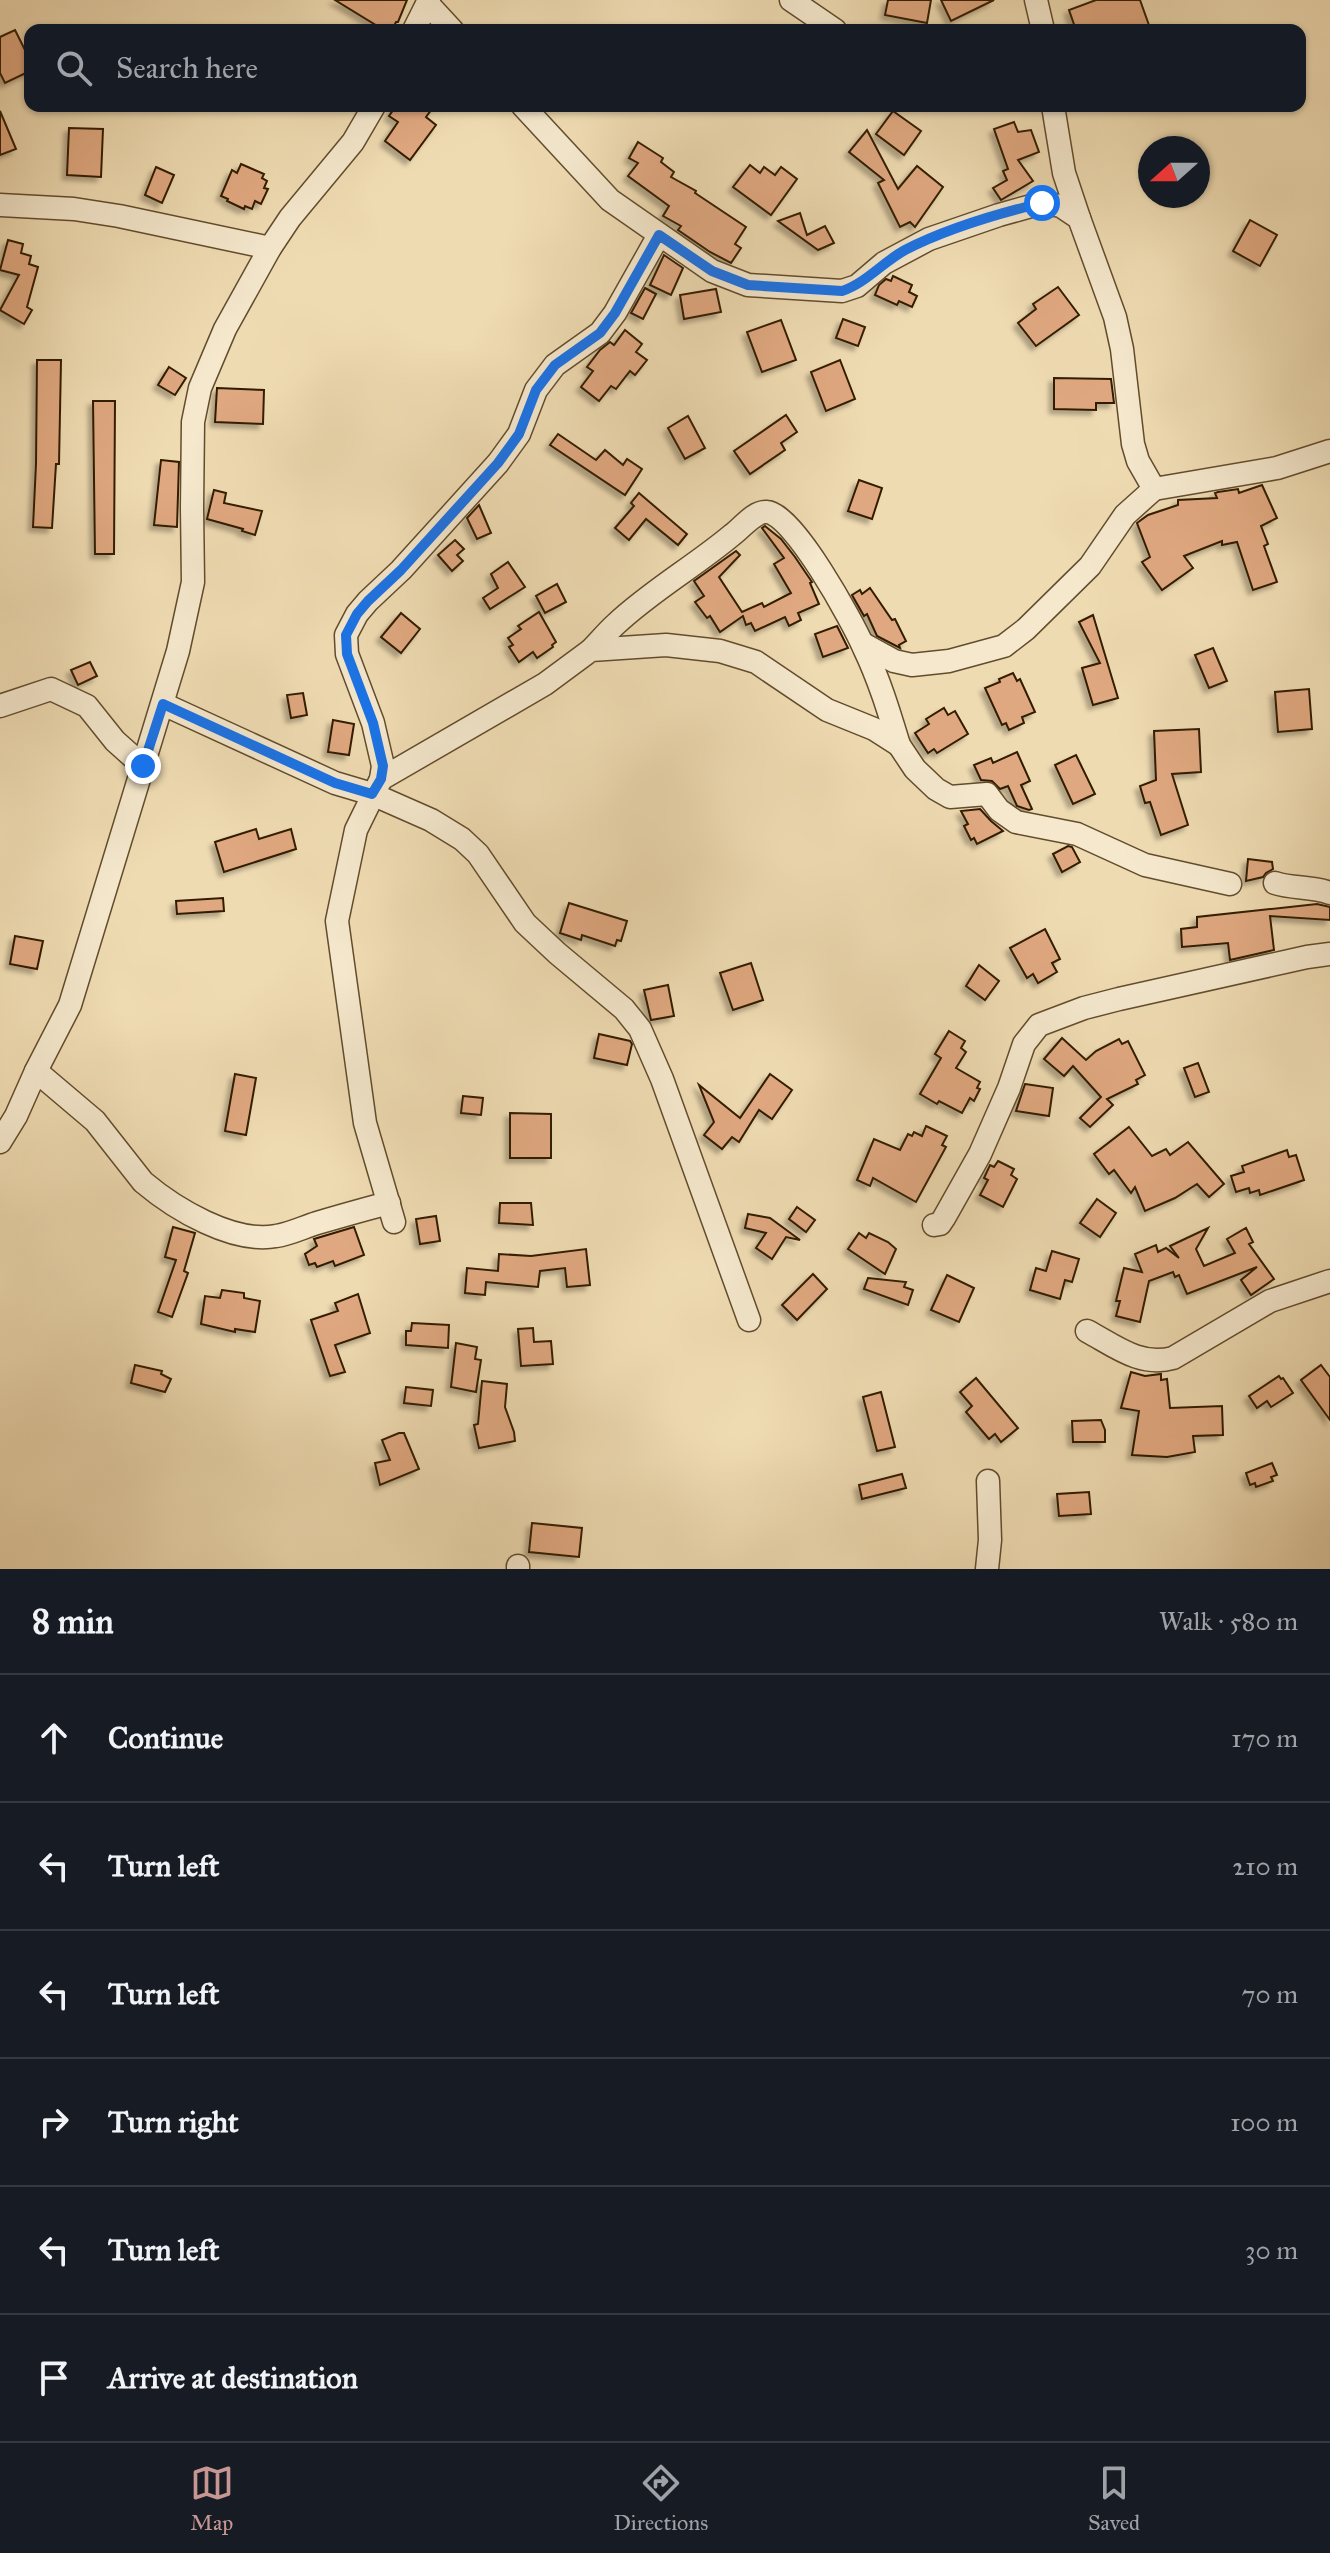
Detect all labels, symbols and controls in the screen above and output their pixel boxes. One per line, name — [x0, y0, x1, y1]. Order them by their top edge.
search box — [24, 24, 1306, 112]
icon: search — [52, 46, 96, 90]
text: Search here — [116, 50, 258, 86]
north arrow — [1138, 136, 1210, 208]
route start — [1024, 185, 1060, 221]
route end — [125, 748, 161, 784]
text: 8 min — [32, 1601, 114, 1642]
text: Walk · 580 m — [1159, 1605, 1298, 1637]
icon: ahead — [32, 1716, 76, 1760]
text: Continue — [108, 1720, 223, 1756]
text: 170 m — [1231, 1722, 1298, 1754]
icon: left — [32, 1844, 76, 1888]
text: Turn left — [108, 1848, 219, 1884]
text: 210 m — [1232, 1850, 1298, 1882]
icon: left — [32, 1972, 76, 2016]
text: Turn left — [108, 1976, 219, 2012]
text: 70 m — [1242, 1978, 1298, 2010]
icon: right — [32, 2100, 76, 2144]
text: Turn right — [108, 2104, 239, 2140]
text: 100 m — [1230, 2106, 1298, 2138]
icon: left — [32, 2228, 76, 2272]
text: Turn left — [108, 2232, 219, 2268]
text: 30 m — [1245, 2234, 1298, 2266]
icon: arrive — [32, 2356, 76, 2400]
text: Arrive at destination — [108, 2360, 358, 2396]
tab: Map — [190, 2461, 234, 2536]
tab: Directions — [613, 2461, 708, 2536]
tab: Saved — [1088, 2461, 1140, 2536]

